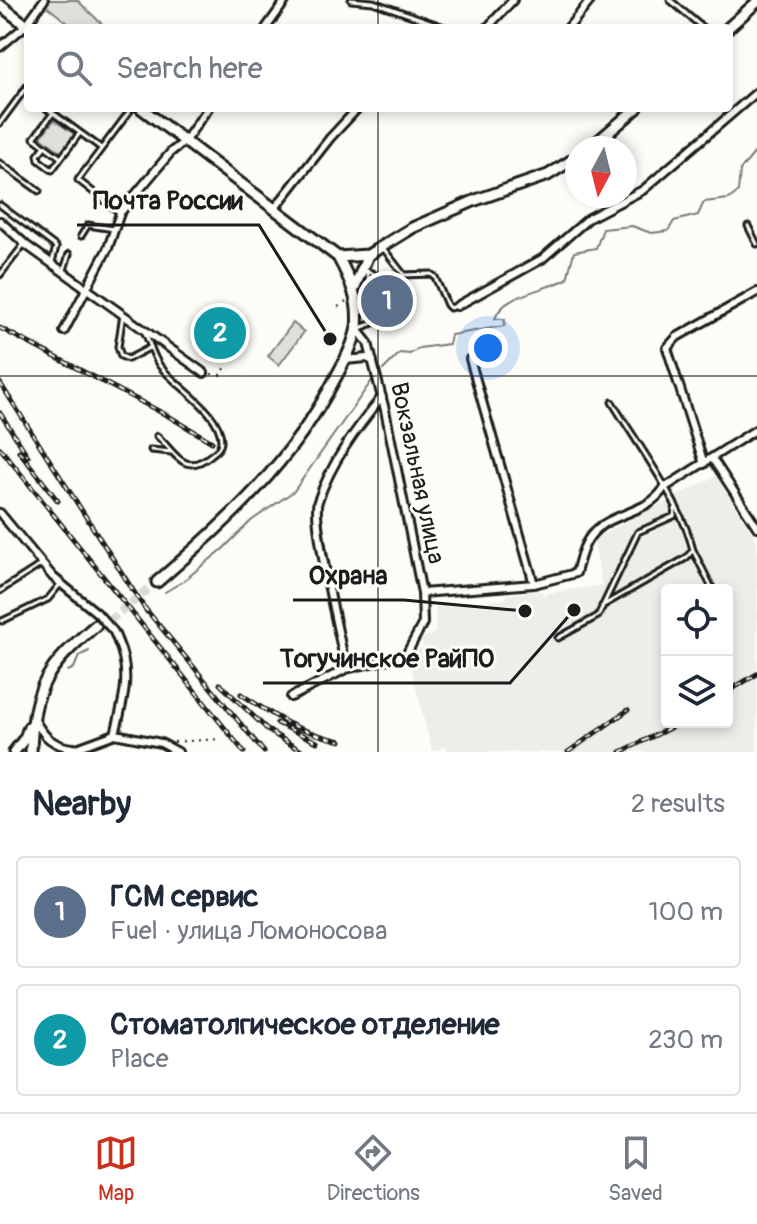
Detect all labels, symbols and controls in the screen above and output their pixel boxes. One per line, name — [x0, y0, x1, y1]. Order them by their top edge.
search box — [24, 24, 733, 112]
icon: search — [52, 46, 96, 90]
text: Search here — [116, 50, 263, 87]
north arrow — [565, 136, 637, 208]
callout: Почта России — [77, 175, 259, 225]
text: Почта России — [93, 185, 243, 217]
pin: 1 — [361, 271, 413, 331]
pin: 2 — [194, 303, 246, 363]
your location — [468, 328, 508, 368]
street label: Вокзальная улица — [384, 380, 451, 566]
callout: Охрана — [293, 550, 404, 600]
text: Охрана — [309, 560, 387, 592]
map controls — [661, 584, 733, 728]
button: locate — [661, 584, 733, 656]
callout: Тогучинское РайПО — [263, 633, 510, 683]
text: Тогучинское РайПО — [279, 643, 495, 675]
button: layers — [661, 656, 733, 728]
text: Nearby — [32, 783, 131, 826]
text: 2 results — [631, 788, 725, 820]
text: ГСМ сервис — [110, 878, 259, 915]
text: 1 — [55, 896, 65, 928]
text: 100 m — [649, 896, 723, 928]
text: Fuel · улица Ломоносова — [110, 915, 387, 947]
text: Стоматолгическое отделение — [110, 1006, 500, 1043]
text: 2 — [53, 1024, 67, 1056]
text: 230 m — [648, 1024, 723, 1056]
text: Place — [110, 1043, 169, 1075]
tab: Map — [94, 1131, 138, 1207]
tab: Directions — [327, 1131, 420, 1207]
tab: Saved — [608, 1131, 663, 1207]

